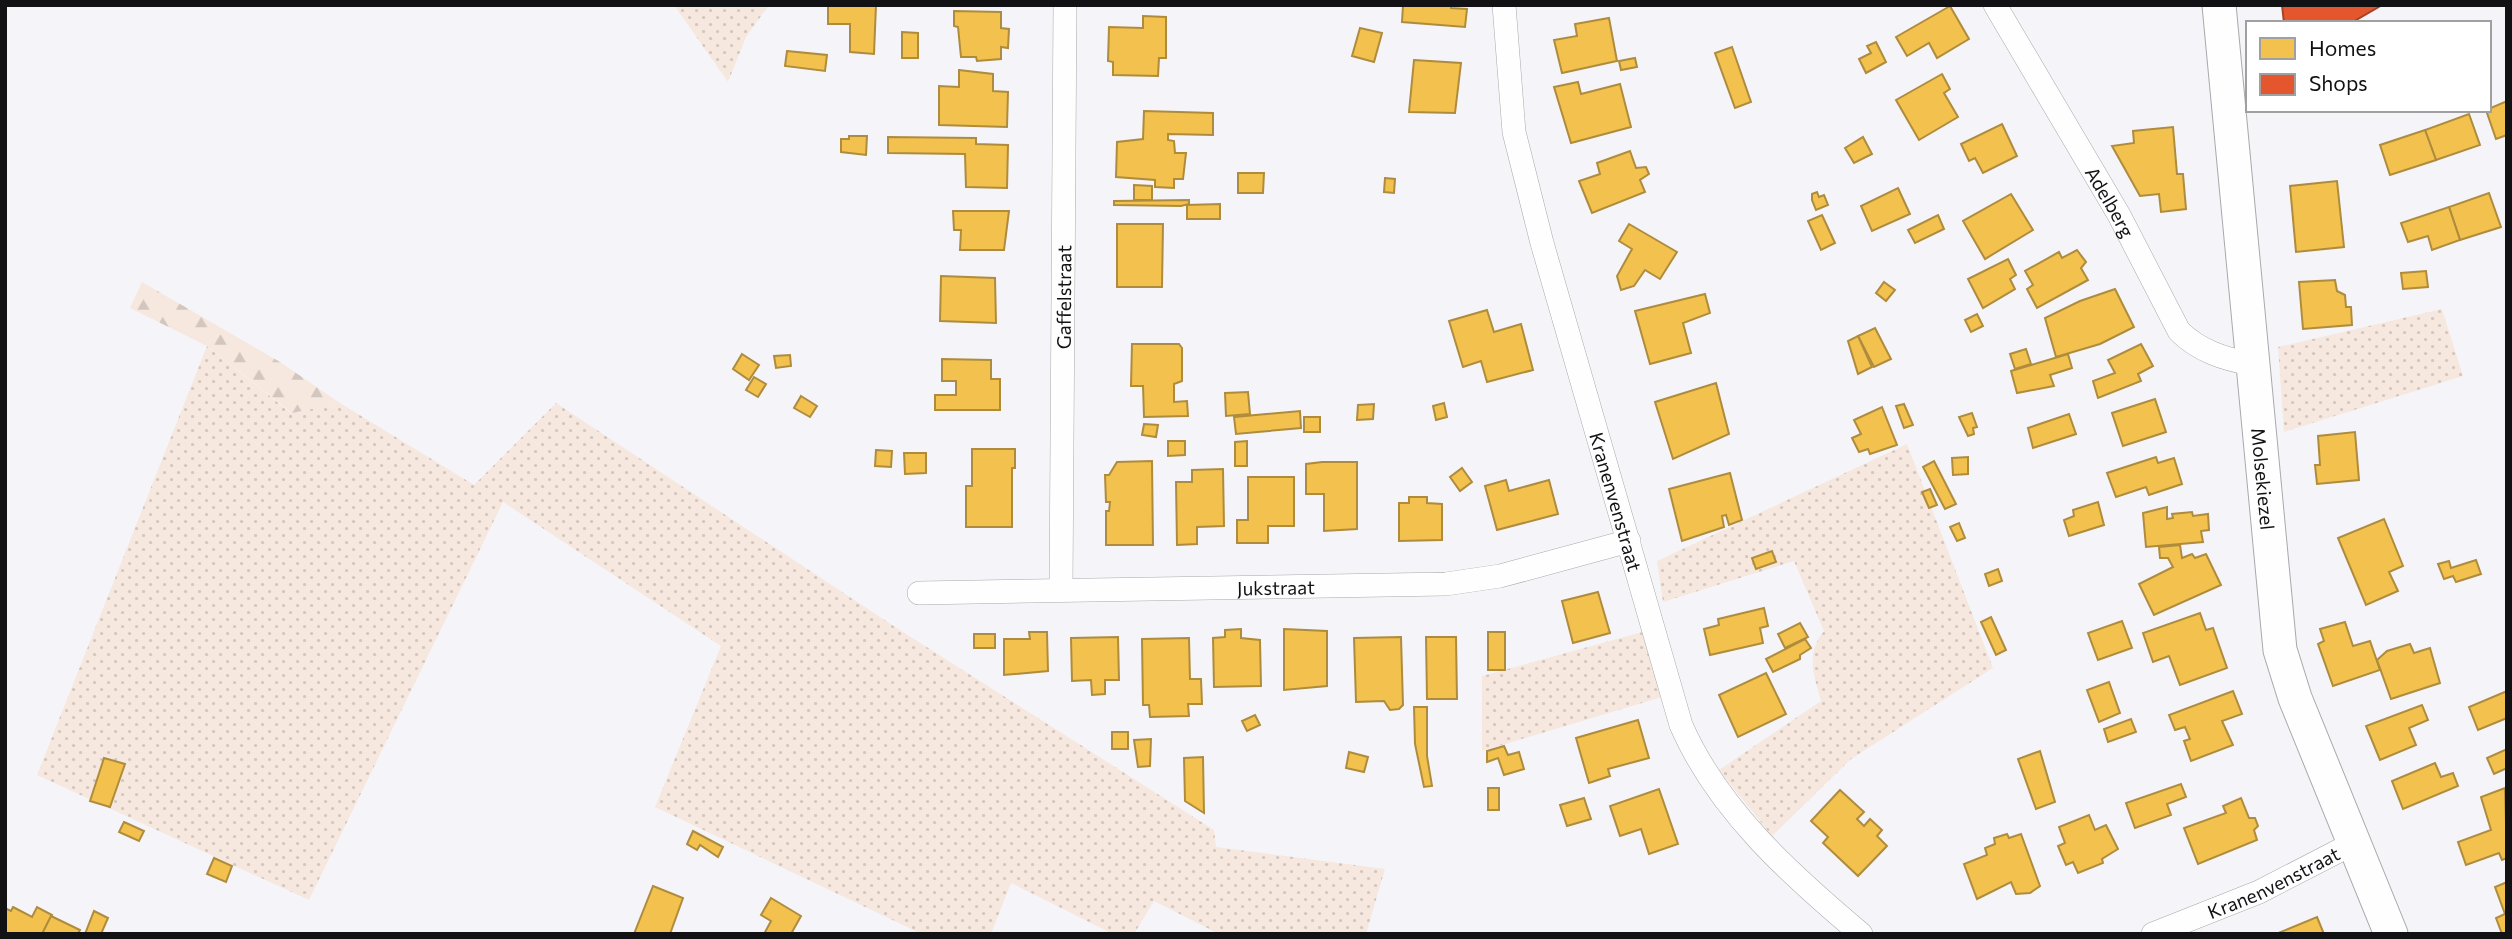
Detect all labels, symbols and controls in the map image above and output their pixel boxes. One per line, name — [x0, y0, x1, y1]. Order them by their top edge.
legend — [2246, 21, 2491, 112]
text: Homes — [2309, 35, 2376, 60]
text: Shops — [2309, 70, 2368, 95]
street label: Adelberg — [2081, 162, 2140, 241]
street label: Gaffelstraat — [1051, 245, 1075, 349]
street label: Molsekiezel — [2248, 427, 2280, 531]
street label: Kranenvenstraat — [1586, 429, 1648, 574]
street label: Jukstraat — [1237, 575, 1315, 599]
street label: Kranenvenstraat — [2204, 841, 2343, 923]

